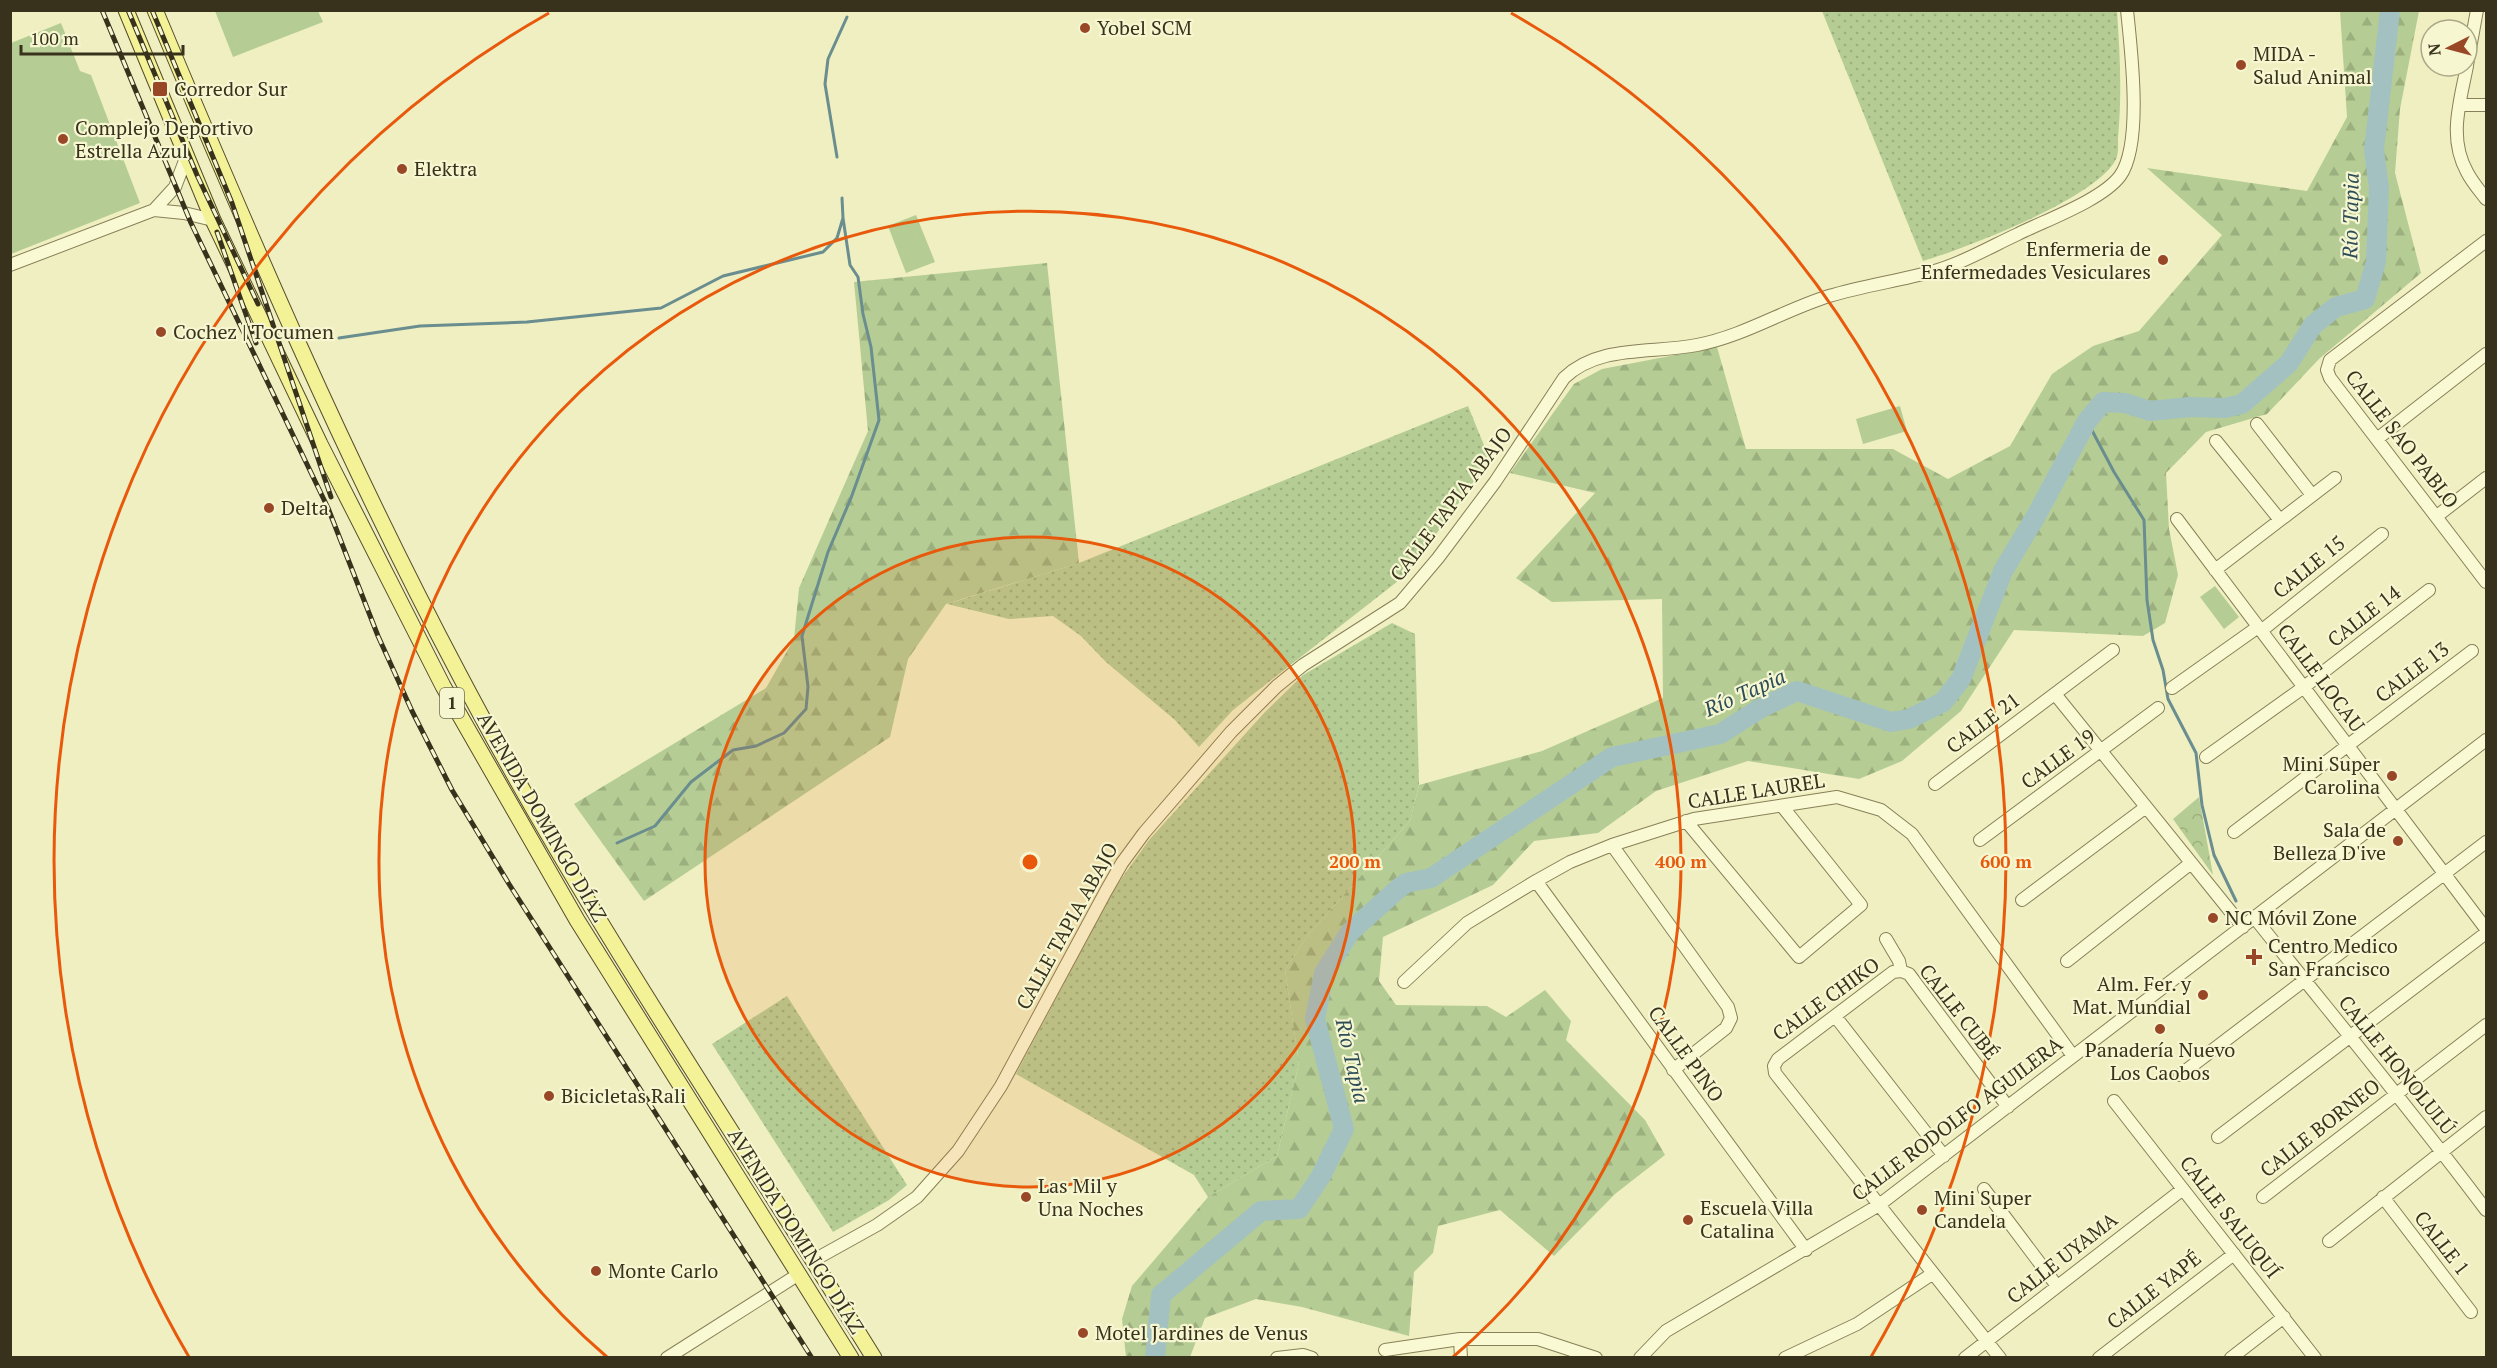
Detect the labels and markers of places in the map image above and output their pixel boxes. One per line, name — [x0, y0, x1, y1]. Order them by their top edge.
place label: Yobel SCM — [1097, 14, 1192, 41]
marker: Yobel SCM — [1078, 21, 1092, 35]
place label: MIDA - Salud Animal — [2253, 40, 2372, 90]
marker: MIDA - Salud Animal — [2234, 58, 2248, 72]
place label: Corredor Sur — [174, 75, 288, 102]
marker: Corredor Sur — [151, 80, 169, 98]
place label: Complejo Deportivo Estrella Azul — [75, 114, 253, 164]
marker: Complejo Deportivo Estrella Azul — [56, 132, 70, 146]
place label: Elektra — [414, 155, 477, 182]
marker: Elektra — [395, 162, 409, 176]
place label: Enfermeria de Enfermedades Vesiculares — [1921, 235, 2151, 285]
marker: Enfermeria de Enfermedades Vesiculares — [2156, 253, 2170, 267]
place label: Cochez | Tocumen — [173, 318, 334, 345]
marker: Cochez | Tocumen — [154, 325, 168, 339]
place label: Delta — [281, 494, 329, 521]
marker: Delta — [262, 501, 276, 515]
place label: Mini Super Carolina — [2283, 750, 2380, 800]
marker: Mini Super Carolina — [2385, 769, 2399, 783]
place label: Sala de Belleza D'ive — [2273, 816, 2386, 866]
marker: Sala de Belleza D'ive — [2391, 834, 2405, 848]
centre of rings — [1020, 852, 1040, 872]
place label: NC Móvil Zone — [2225, 904, 2357, 931]
marker: NC Móvil Zone — [2206, 911, 2220, 925]
place label: Centro Medico San Francisco — [2268, 932, 2398, 982]
marker: Centro Medico San Francisco — [2245, 948, 2263, 966]
place label: Alm. Fer. y Mat. Mundial — [2073, 970, 2192, 1020]
marker: Alm. Fer. y Mat. Mundial — [2196, 988, 2210, 1002]
marker: Panadería Nuevo Los Caobos — [2153, 1022, 2167, 1036]
place label: Panadería Nuevo Los Caobos — [2085, 1036, 2235, 1086]
place label: Bicicletas Rali — [561, 1082, 686, 1109]
marker: Bicicletas Rali — [542, 1089, 556, 1103]
place label: Las Mil y Una Noches — [1038, 1172, 1144, 1222]
place label: Mini Super Candela — [1934, 1184, 2032, 1234]
marker: Las Mil y Una Noches — [1019, 1190, 1033, 1204]
place label: Escuela Villa Catalina — [1700, 1194, 1813, 1244]
marker: Mini Super Candela — [1915, 1203, 1929, 1217]
marker: Escuela Villa Catalina — [1681, 1213, 1695, 1227]
place label: Monte Carlo — [608, 1257, 718, 1284]
marker: Monte Carlo — [589, 1264, 603, 1278]
place label: Motel Jardines de Venus — [1095, 1319, 1308, 1346]
marker: Motel Jardines de Venus — [1076, 1326, 1090, 1340]

